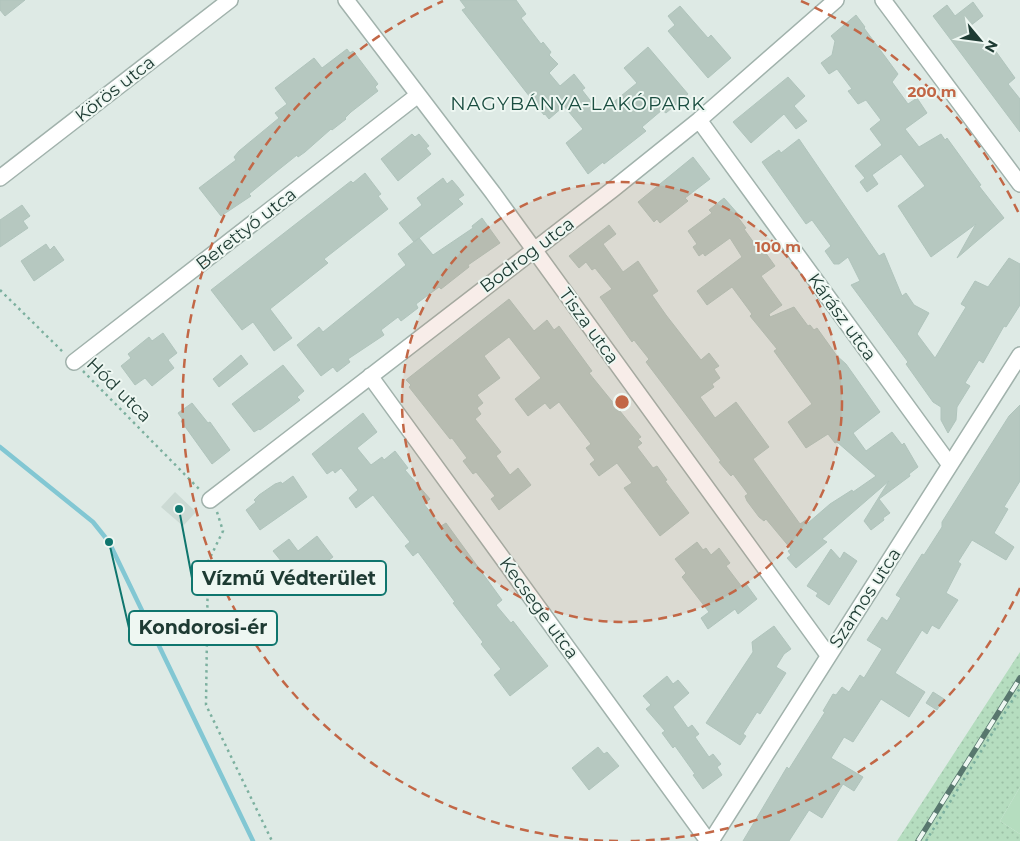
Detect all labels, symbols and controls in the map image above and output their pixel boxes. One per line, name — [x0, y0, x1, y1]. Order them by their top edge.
north arrow — [955, 15, 1005, 65]
text: N — [981, 37, 1002, 56]
street label: Körös utca — [71, 51, 159, 127]
text: 200 m — [907, 82, 957, 101]
district label: NAGYBÁNYA-LAKÓPARK — [450, 92, 706, 115]
street label: Berettyó utca — [191, 183, 301, 275]
street label: Bodrog utca — [476, 212, 578, 298]
text: 100 m — [755, 237, 801, 256]
street label: Kárász utca — [803, 269, 881, 365]
street label: Tisza utca — [554, 284, 624, 368]
street label: Hód utca — [82, 353, 156, 427]
centre of rings — [613, 393, 631, 411]
street label: Szamos utca — [825, 544, 905, 652]
street label: Kecsege utca — [495, 553, 583, 663]
callout: Vízmű Védterület — [192, 561, 386, 595]
text: Vízmű Védterület — [201, 567, 376, 590]
callout: Kondorosi-ér — [129, 611, 277, 645]
text: Kondorosi-ér — [139, 616, 267, 639]

